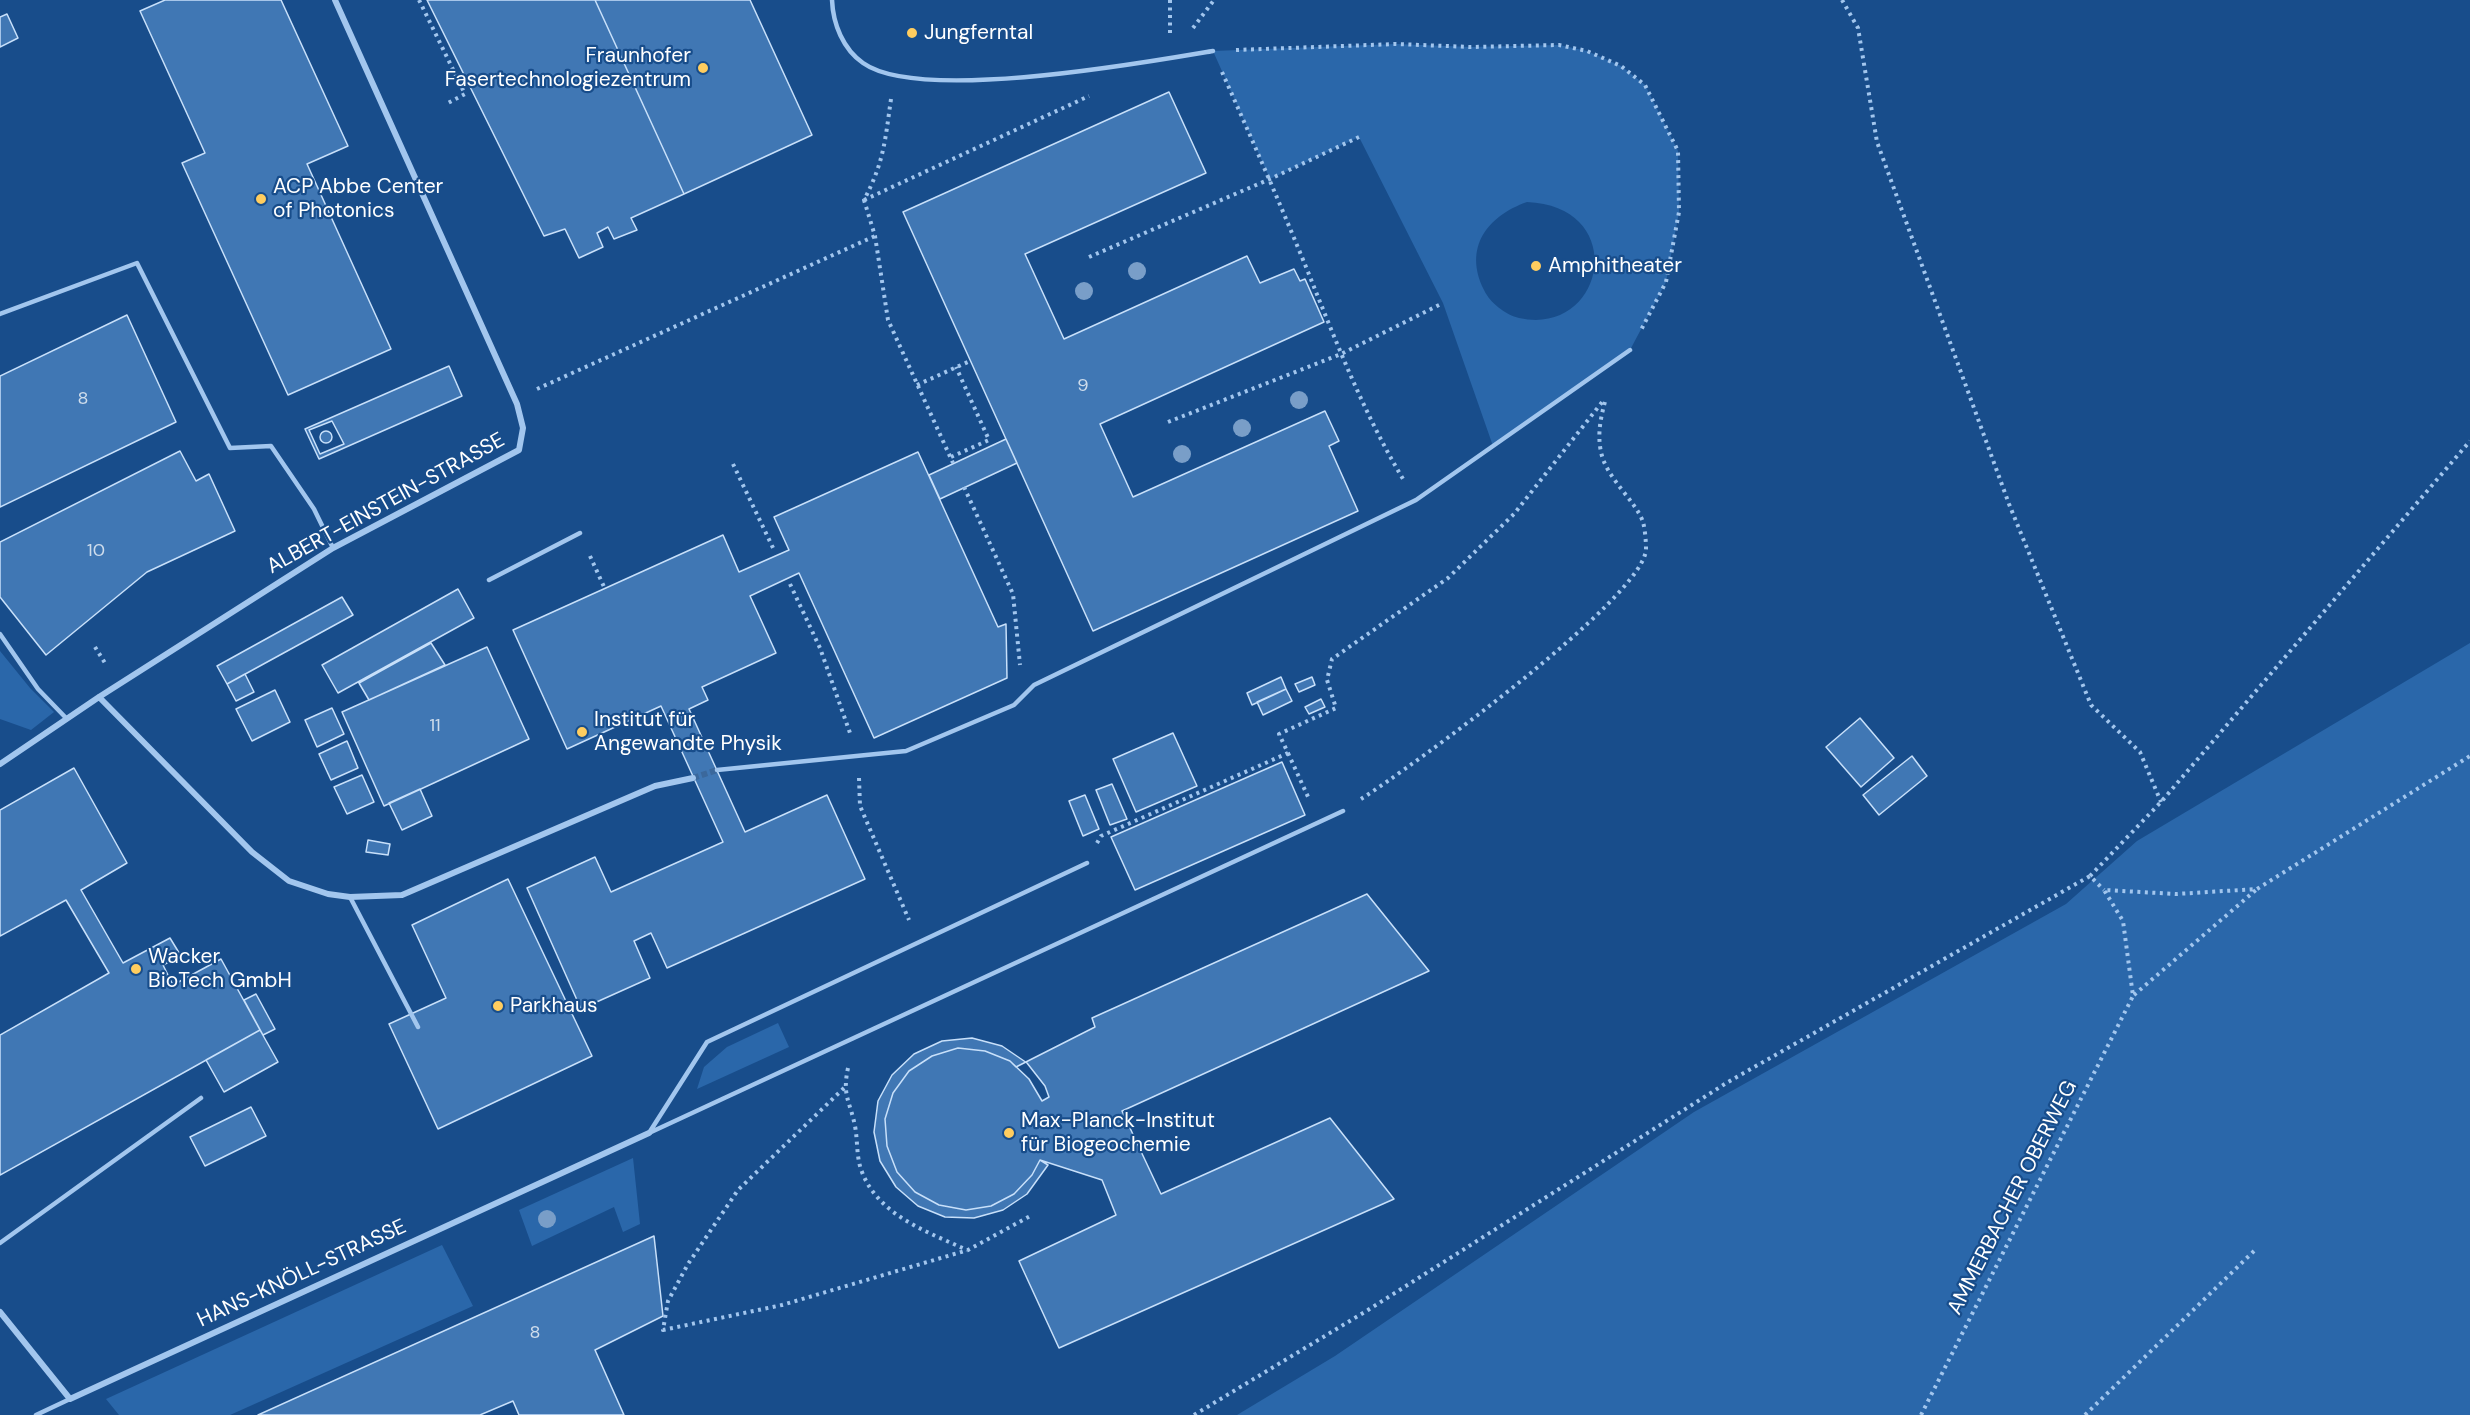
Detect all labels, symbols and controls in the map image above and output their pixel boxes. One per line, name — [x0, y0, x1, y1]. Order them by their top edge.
place label: Jungferntal — [924, 20, 1033, 46]
marker: Jungferntal — [905, 26, 919, 40]
place label: Fraunhofer Fasertechnologiezentrum — [445, 43, 691, 93]
marker: Fraunhofer Fasertechnologiezentrum — [696, 61, 710, 75]
place label: ACP Abbe Center of Photonics — [273, 174, 443, 224]
marker: ACP Abbe Center of Photonics — [254, 192, 268, 206]
place label: Amphitheater — [1548, 253, 1682, 279]
marker: Amphitheater — [1529, 259, 1543, 273]
house number: 9 — [1077, 375, 1089, 397]
house number: 8 — [78, 388, 88, 410]
street label: ALBERT-EINSTEIN-STRASSE — [263, 428, 509, 580]
house number: 10 — [87, 540, 105, 562]
place label: Institut für Angewandte Physik — [594, 707, 782, 757]
house number: 11 — [429, 715, 441, 737]
marker: Institut für Angewandte Physik — [575, 725, 589, 739]
place label: Wacker BioTech GmbH — [148, 944, 292, 994]
marker: Wacker BioTech GmbH — [129, 962, 143, 976]
place label: Parkhaus — [510, 993, 598, 1019]
marker: Parkhaus — [491, 999, 505, 1013]
street label: AMMERBACHER OBERWEG — [1943, 1077, 2083, 1319]
place label: Max-Planck-Institut für Biogeochemie — [1021, 1108, 1215, 1158]
marker: Max-Planck-Institut für Biogeochemie — [1002, 1126, 1016, 1140]
street label: HANS-KNÖLL-STRASSE — [194, 1214, 410, 1334]
house number: 8 — [530, 1322, 540, 1344]

